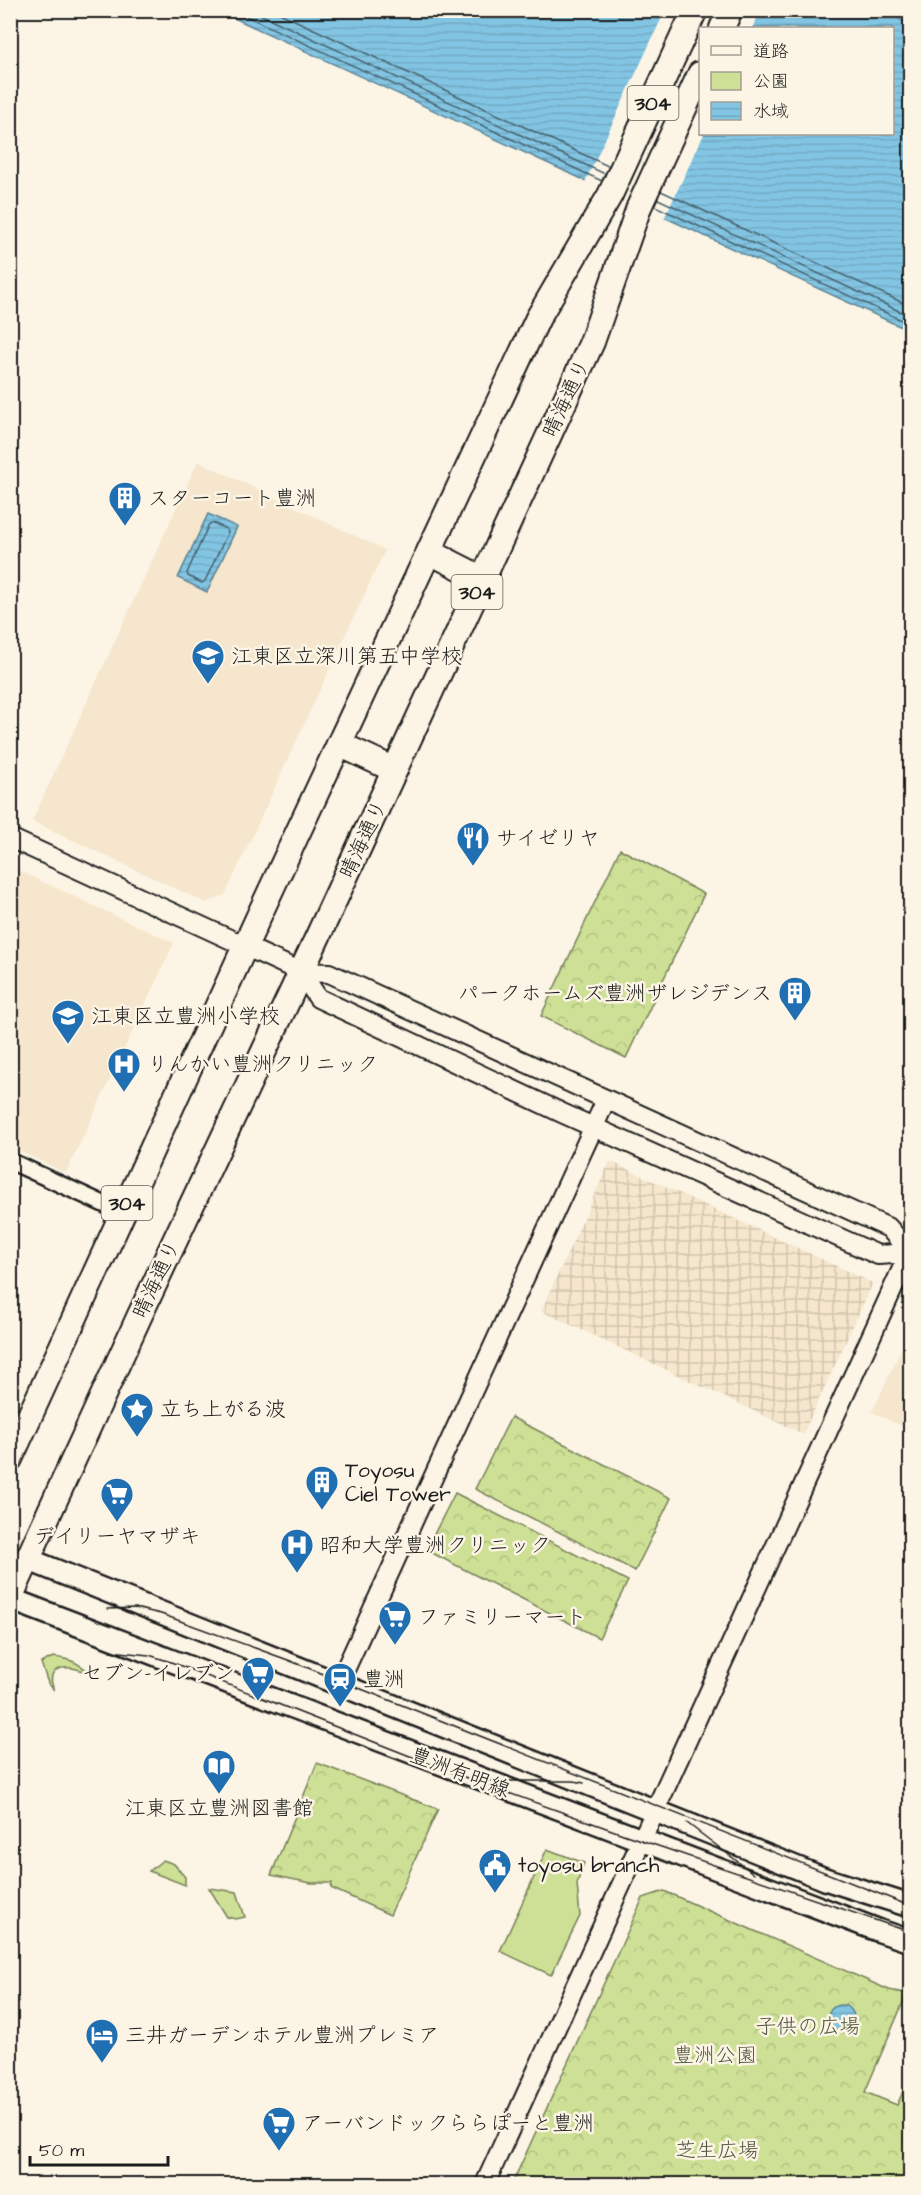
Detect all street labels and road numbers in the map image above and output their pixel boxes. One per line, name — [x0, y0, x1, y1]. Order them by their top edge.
road number: 304 — [628, 86, 678, 120]
street label: 晴海通り — [536, 354, 597, 442]
road number: 304 — [452, 575, 502, 609]
street label: 晴海通り — [333, 795, 394, 883]
road number: 304 — [102, 1186, 152, 1220]
street label: 晴海通り — [126, 1235, 187, 1323]
street label: 豊洲有明線 — [406, 1740, 514, 1805]

